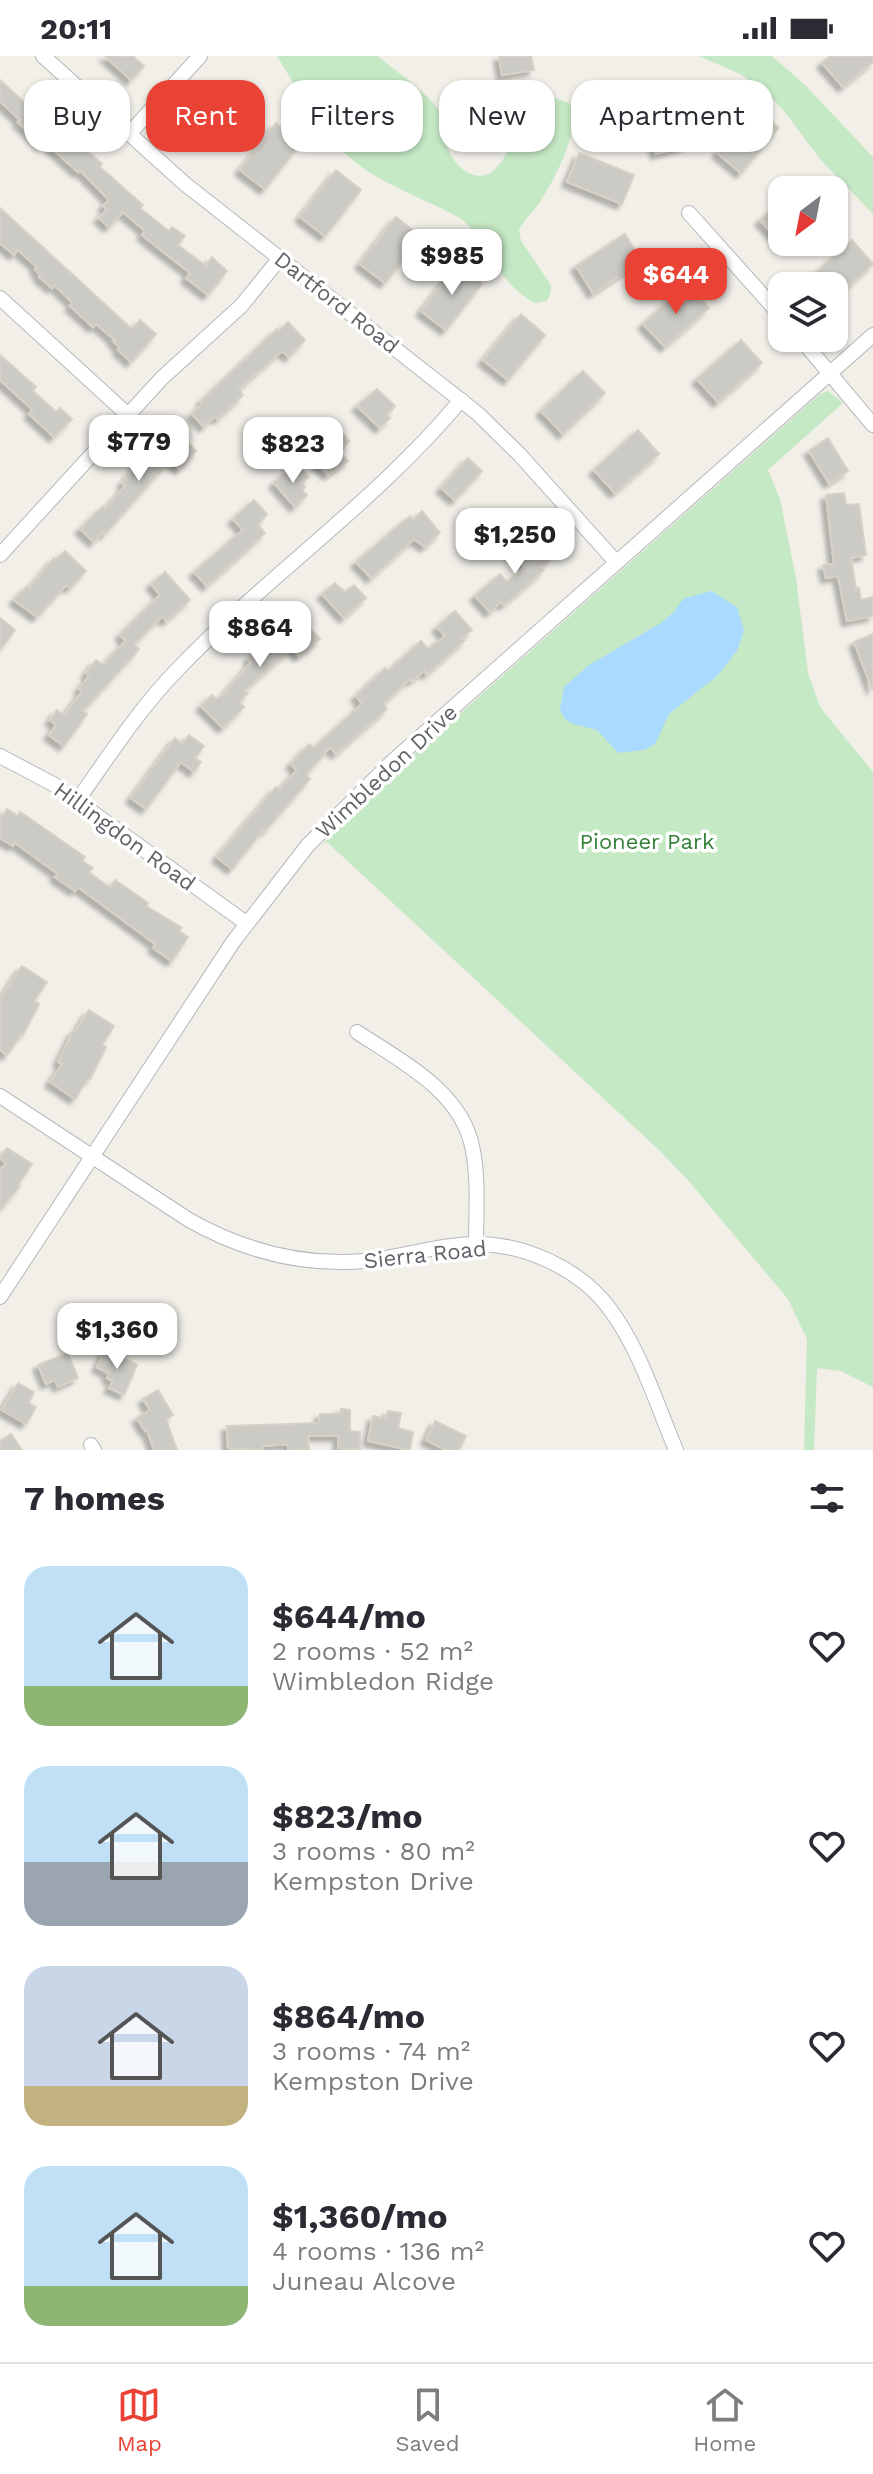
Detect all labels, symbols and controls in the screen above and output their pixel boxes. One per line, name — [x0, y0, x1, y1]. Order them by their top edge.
text: 20:11 — [40, 11, 112, 46]
chip: Buy — [24, 80, 130, 152]
chip: Rent — [146, 80, 265, 152]
chip: Filters — [281, 80, 423, 152]
chip: New — [439, 80, 555, 152]
chip: Apartment — [571, 80, 773, 152]
north arrow — [768, 176, 848, 256]
map controls — [768, 176, 848, 352]
pin: $985 — [405, 229, 499, 297]
text: $985 — [420, 240, 484, 270]
street label: Dartford Road — [270, 246, 404, 359]
pin: $644 — [629, 248, 723, 316]
text: $644 — [643, 259, 709, 289]
button: layers — [768, 272, 848, 352]
pin: $779 — [92, 415, 186, 483]
pin: $823 — [246, 417, 340, 485]
text: $779 — [107, 426, 171, 456]
text: $823 — [261, 428, 325, 458]
pin: $1,250 — [450, 508, 580, 576]
text: $1,250 — [474, 519, 556, 549]
pin: $864 — [213, 601, 307, 669]
text: $864 — [227, 612, 293, 642]
street label: Wimbledon Drive — [311, 699, 462, 843]
street label: Hillingdon Road — [49, 777, 200, 896]
park label: Pioneer Park — [580, 829, 714, 854]
street label: Sierra Road — [362, 1236, 488, 1273]
pin: $1,360 — [52, 1303, 182, 1371]
text: $1,360 — [75, 1314, 159, 1344]
icon: filters — [805, 1476, 849, 1520]
text: 7 homes — [24, 1478, 165, 1518]
text: $644/mo — [272, 1596, 426, 1636]
icon: home — [88, 1598, 184, 1694]
icon: heart — [805, 1624, 849, 1668]
text: 2 rooms · 52 m² — [272, 1636, 473, 1666]
text: Wimbledon Ridge — [272, 1666, 494, 1696]
text: $823/mo — [272, 1796, 423, 1836]
icon: home — [88, 1798, 184, 1894]
icon: heart — [805, 1824, 849, 1868]
text: 3 rooms · 80 m² — [272, 1836, 475, 1866]
text: Kempston Drive — [272, 1866, 474, 1896]
text: $864/mo — [272, 1996, 425, 2036]
icon: home — [88, 1998, 184, 2094]
icon: heart — [805, 2024, 849, 2068]
text: 3 rooms · 74 m² — [272, 2036, 470, 2066]
text: Kempston Drive — [272, 2066, 474, 2096]
text: $1,360/mo — [272, 2196, 448, 2236]
icon: home — [88, 2198, 184, 2294]
icon: heart — [805, 2224, 849, 2268]
text: 4 rooms · 136 m² — [272, 2236, 484, 2266]
text: Juneau Alcove — [272, 2266, 456, 2296]
tab: Map — [117, 2383, 162, 2456]
tab: Saved — [396, 2383, 459, 2456]
tab: Home — [693, 2383, 756, 2456]

